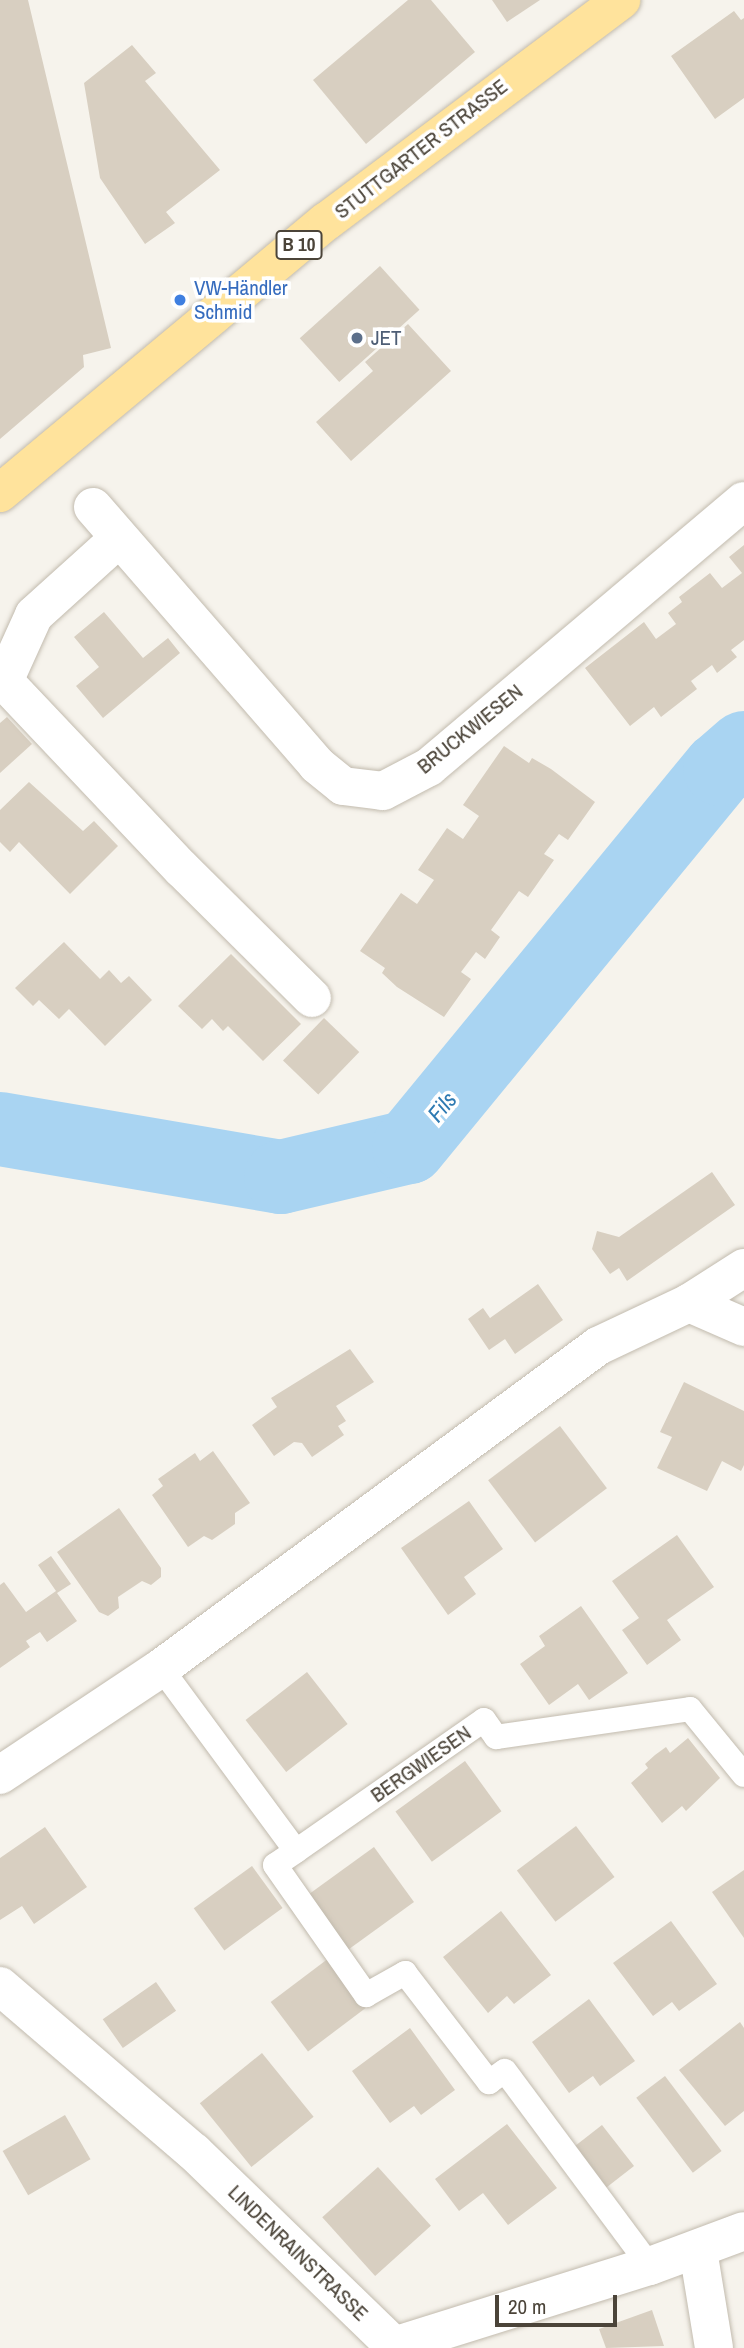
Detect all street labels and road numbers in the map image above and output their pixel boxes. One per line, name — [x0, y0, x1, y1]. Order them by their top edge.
street label: STUTTGARTER STRASSE — [330, 74, 512, 224]
road number: B 10 — [274, 230, 324, 260]
street label: BRUCKWIESEN — [412, 679, 528, 779]
street label: BERGWIESEN — [366, 1720, 476, 1808]
street label: LINDENRAINSTRASSE — [223, 2180, 373, 2326]

